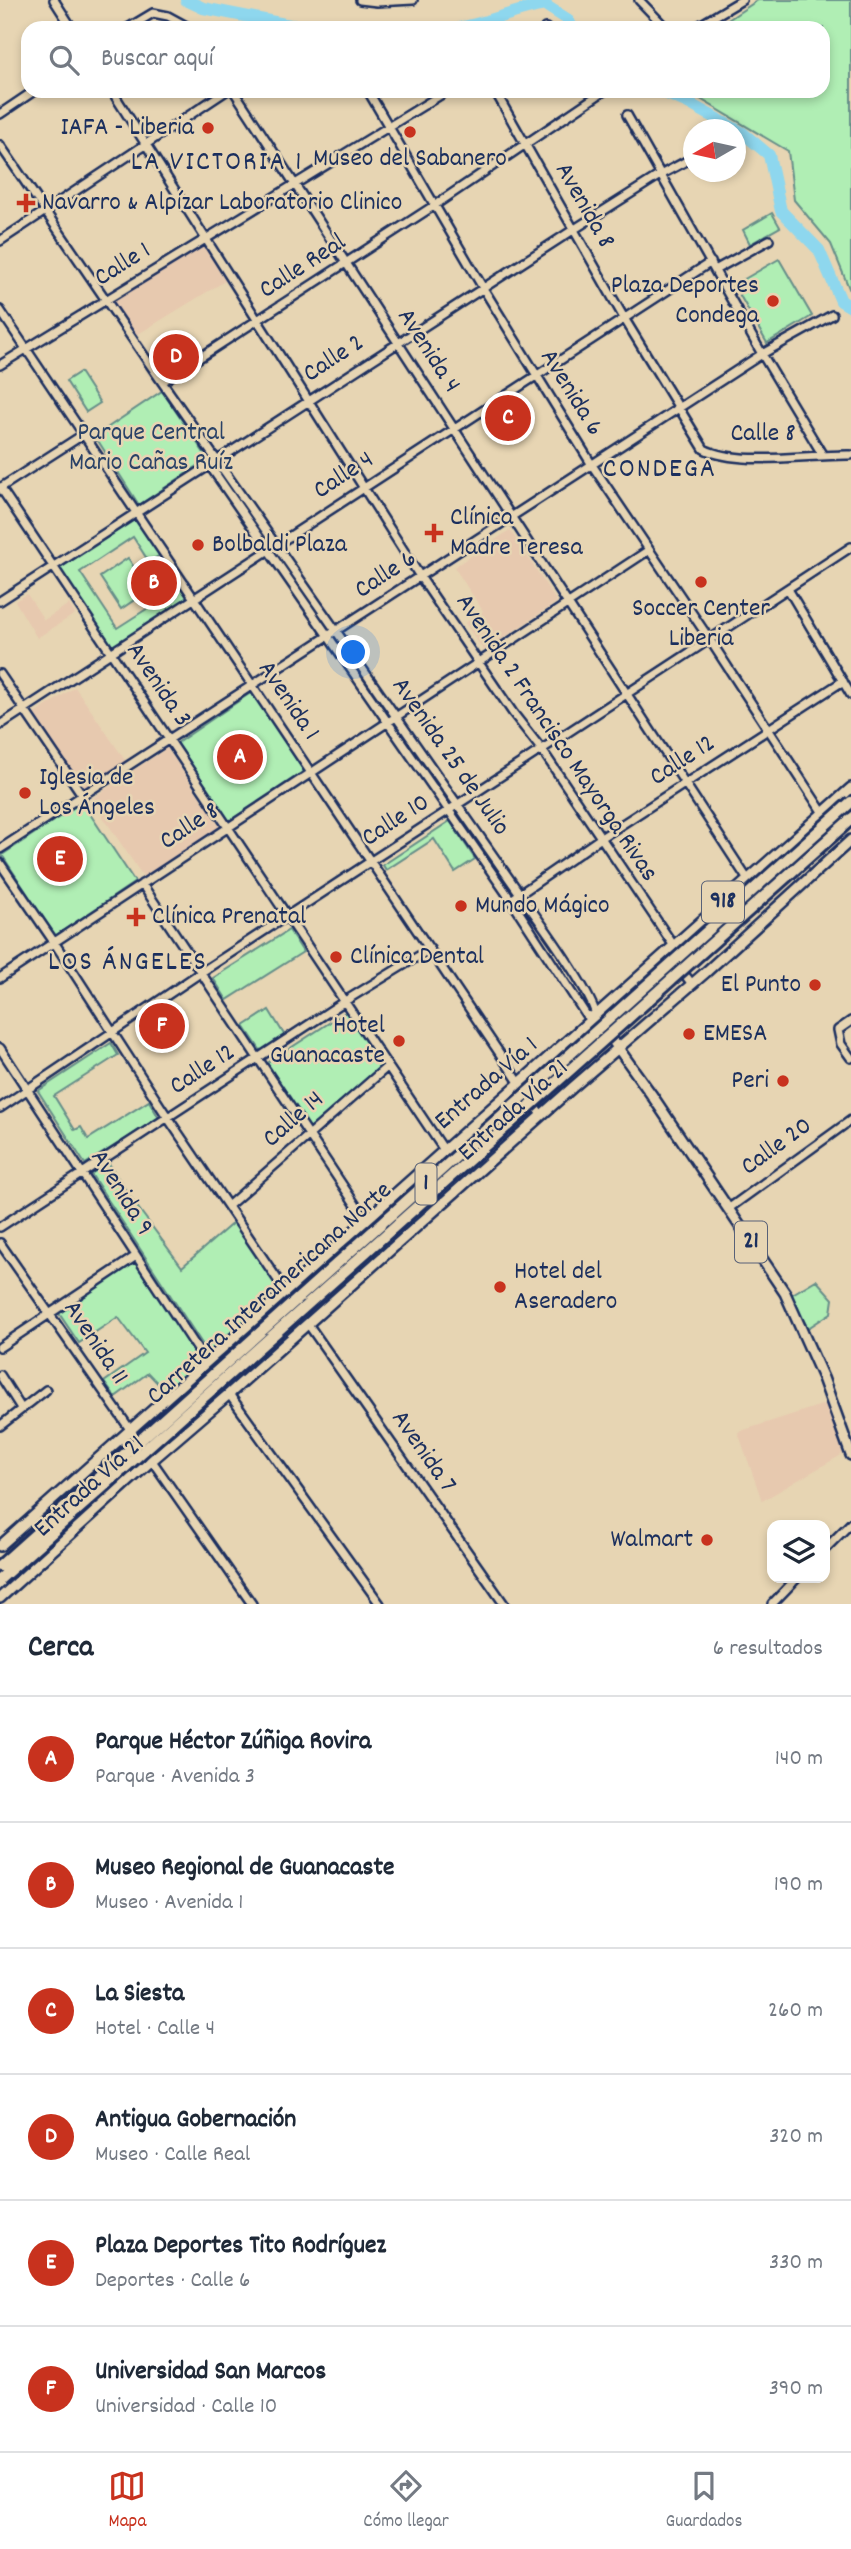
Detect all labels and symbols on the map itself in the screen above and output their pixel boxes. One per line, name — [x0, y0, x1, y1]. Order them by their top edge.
place label: IAFA - Liberia — [60, 110, 195, 147]
north arrow — [683, 119, 746, 182]
marker: IAFA - Liberia — [200, 120, 216, 136]
marker: Museo del Sabanero — [402, 124, 418, 140]
place label: Museo del Sabanero — [313, 141, 507, 178]
district label: LA VICTORIA 1 — [131, 144, 303, 184]
street label: Avenida 8 — [544, 156, 624, 256]
place label: Navarro & Alpízar Laboratorio Clinico — [42, 185, 402, 222]
marker: Navarro & Alpízar Laboratorio Clinico — [16, 193, 36, 213]
street label: Calle Real — [252, 225, 354, 309]
street label: Calle 1 — [88, 233, 158, 297]
place label: Plaza Deportes Condega — [611, 268, 760, 335]
marker: Plaza Deportes Condega — [765, 293, 781, 309]
street label: Avenida 4 — [387, 301, 469, 401]
street label: Calle 2 — [296, 325, 372, 393]
pin: D — [153, 331, 199, 383]
street label: Avenida 6 — [530, 342, 612, 444]
pin: C — [485, 392, 531, 444]
park label: Parque Central Mario Cañas Ruíz — [69, 415, 233, 482]
street label: Calle 8 — [730, 416, 796, 453]
street label: Calle 4 — [306, 443, 382, 509]
district label: CONDEGA — [603, 451, 717, 491]
place label: Clínica Madre Teresa — [450, 500, 584, 567]
marker: Clínica Madre Teresa — [424, 523, 444, 543]
place label: Bolbaldi Plaza — [212, 527, 348, 564]
marker: Bolbaldi Plaza — [190, 537, 206, 553]
street label: Calle 6 — [348, 541, 424, 609]
pin: B — [131, 557, 177, 609]
marker: Soccer Center Liberia — [693, 574, 709, 590]
street label: Avenida 2 Francisco Mayorga Rivas — [445, 586, 667, 890]
place label: Soccer Center Liberia — [632, 591, 770, 658]
street label: Avenida 3 — [116, 635, 200, 735]
your location — [336, 635, 370, 669]
street label: Avenida 1 — [248, 654, 328, 748]
street label: Avenida 25 de Julio — [382, 670, 518, 844]
street label: Calle 12 — [643, 726, 723, 796]
pin: A — [217, 731, 263, 783]
place label: Iglesia de Los Ángeles — [39, 760, 155, 827]
marker: Iglesia de Los Ángeles — [17, 785, 33, 801]
street label: Calle 10 — [355, 785, 437, 857]
street label: Calle 8 — [153, 794, 227, 860]
pin: E — [37, 833, 83, 885]
road number: 918 — [702, 882, 744, 922]
place label: Mundo Mágico — [475, 888, 610, 925]
marker: Mundo Mágico — [453, 898, 469, 914]
place label: Clínica Prenatal — [152, 899, 306, 936]
marker: Clínica Prenatal — [126, 907, 146, 927]
place label: Clínica Dental — [350, 939, 484, 976]
district label: LOS ÁNGELES — [48, 944, 208, 984]
marker: Clínica Dental — [328, 949, 344, 965]
place label: El Punto — [721, 967, 801, 1004]
marker: El Punto — [807, 977, 823, 993]
pin: F — [139, 1000, 185, 1052]
place label: Hotel Guanacaste — [270, 1008, 385, 1075]
place label: EMESA — [703, 1016, 768, 1053]
marker: EMESA — [681, 1026, 697, 1042]
street label: Entrada Vía 1 — [427, 1028, 547, 1140]
marker: Hotel Guanacaste — [391, 1033, 407, 1049]
street label: Calle 12 — [163, 1035, 243, 1105]
street label: Entrada Vía 21 — [450, 1051, 578, 1171]
place label: Peri — [731, 1063, 769, 1100]
marker: Peri — [775, 1073, 791, 1089]
street label: Calle 14 — [255, 1083, 333, 1157]
street label: Calle 20 — [734, 1108, 820, 1186]
street label: Avenida 9 — [80, 1143, 162, 1243]
road number: 1 — [416, 1164, 436, 1204]
street label: Carretera Interamericana Norte — [139, 1173, 401, 1415]
road number: 21 — [735, 1222, 767, 1262]
place label: Hotel del Aseradero — [514, 1254, 617, 1321]
marker: Hotel del Aseradero — [492, 1279, 508, 1295]
street label: Avenida 11 — [53, 1293, 137, 1393]
street label: Avenida 7 — [381, 1403, 465, 1501]
street label: Entrada Vía 21 — [26, 1427, 154, 1547]
place label: Walmart — [610, 1522, 693, 1559]
marker: Walmart — [699, 1532, 715, 1548]

